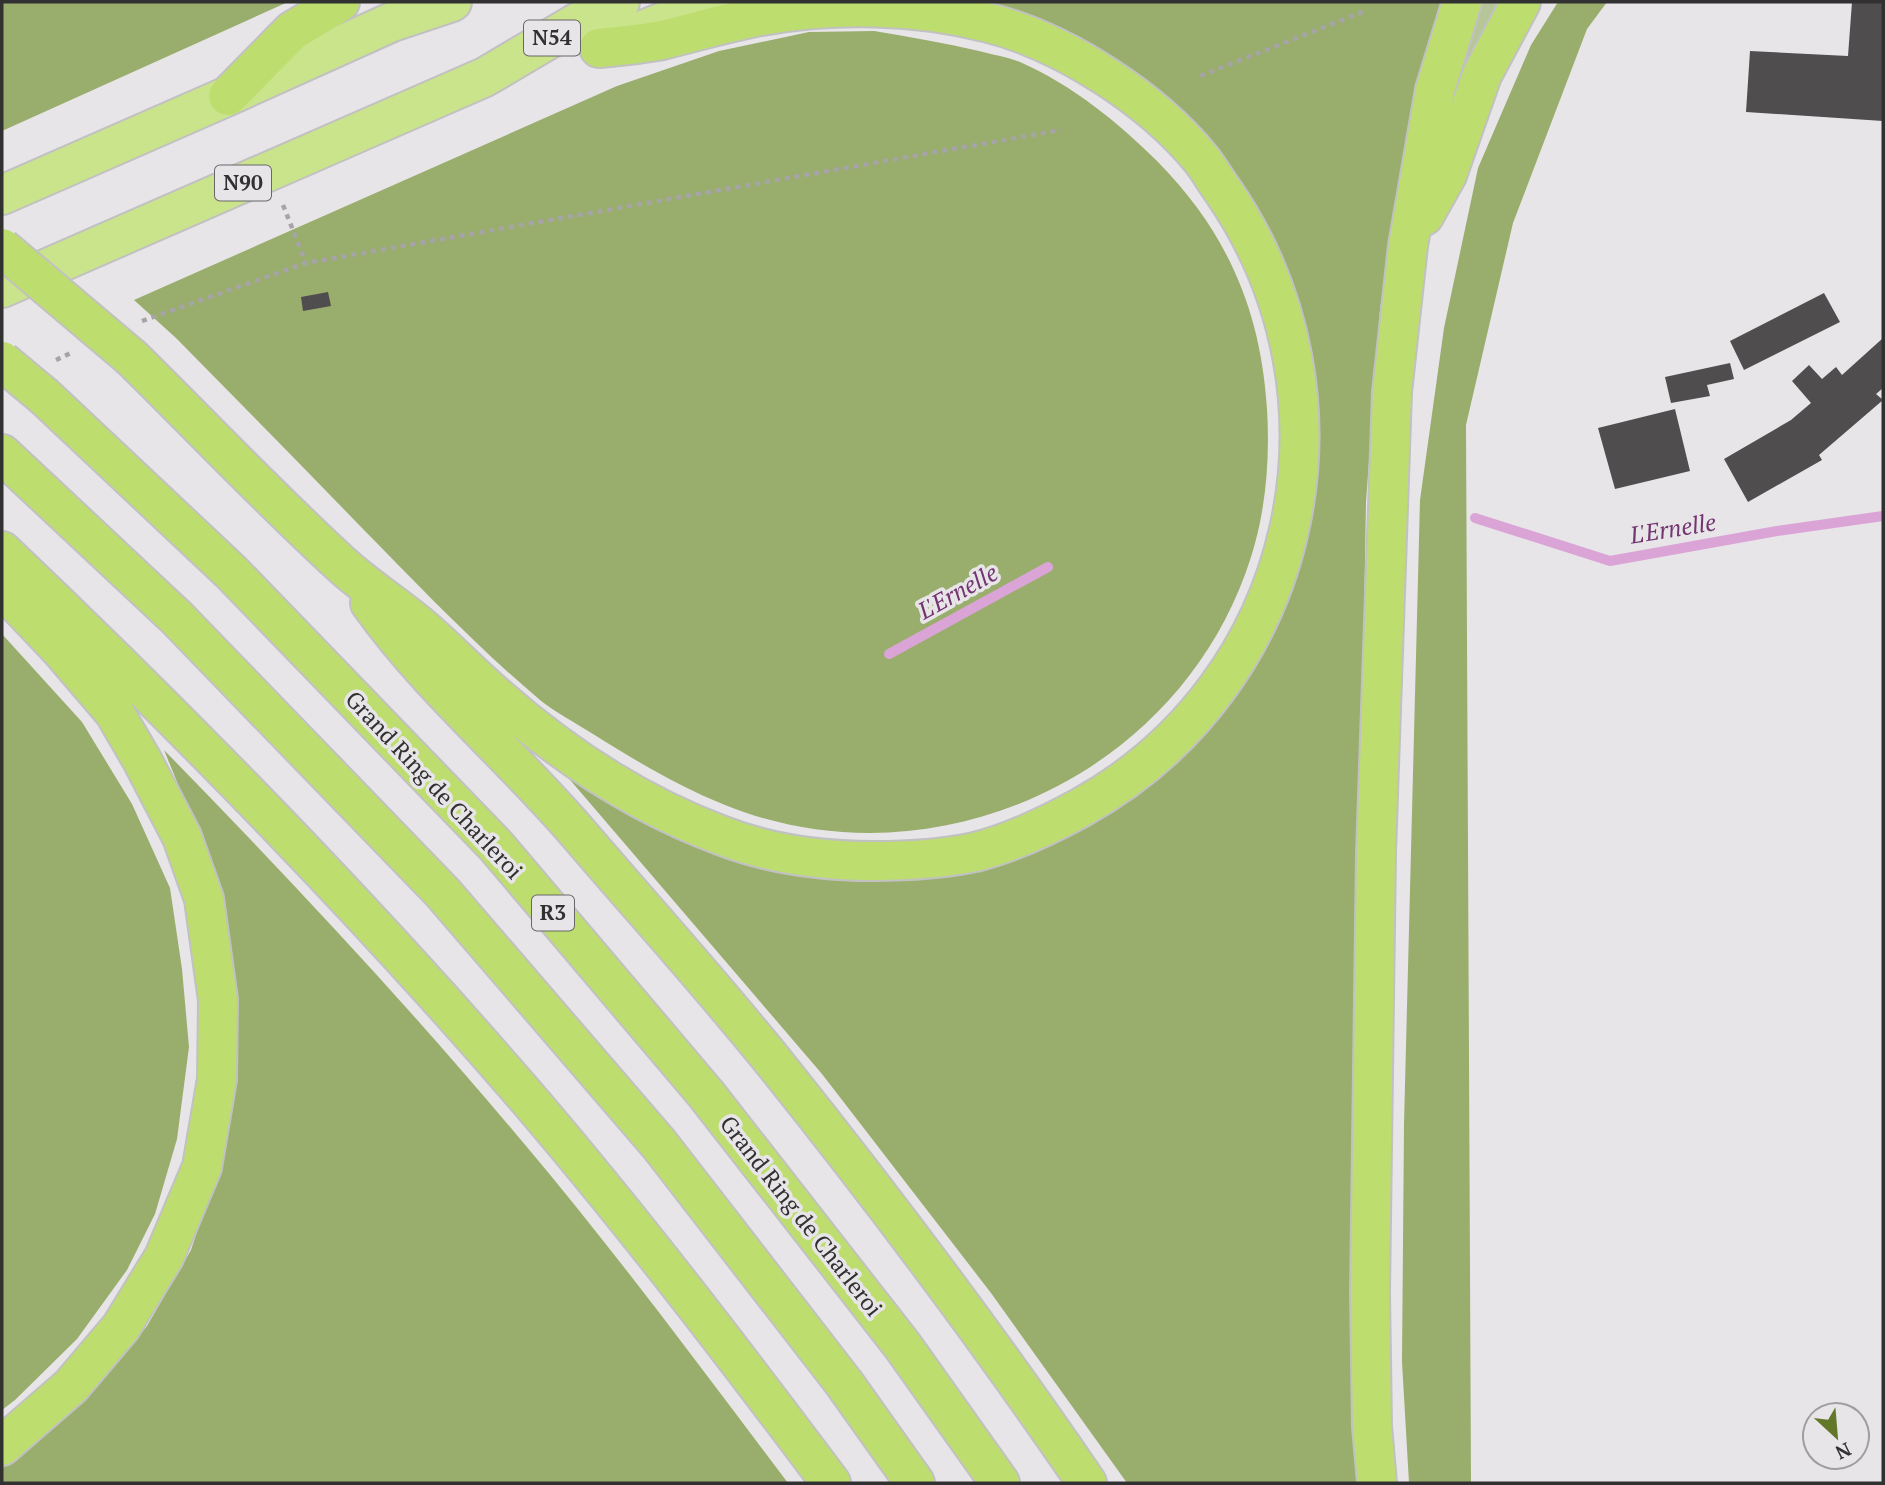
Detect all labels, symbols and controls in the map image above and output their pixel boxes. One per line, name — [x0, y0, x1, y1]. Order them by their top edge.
road number: N54 — [524, 20, 580, 56]
road number: N90 — [215, 166, 271, 200]
water label: L'Ernelle — [1627, 505, 1718, 551]
water label: L'Ernelle — [911, 556, 1003, 627]
street label: Grand Ring de Charleroi — [339, 684, 530, 886]
road number: R3 — [532, 895, 574, 930]
street label: Grand Ring de Charleroi — [713, 1109, 890, 1323]
north arrow — [1801, 1401, 1871, 1471]
text: N — [1831, 1437, 1856, 1466]

